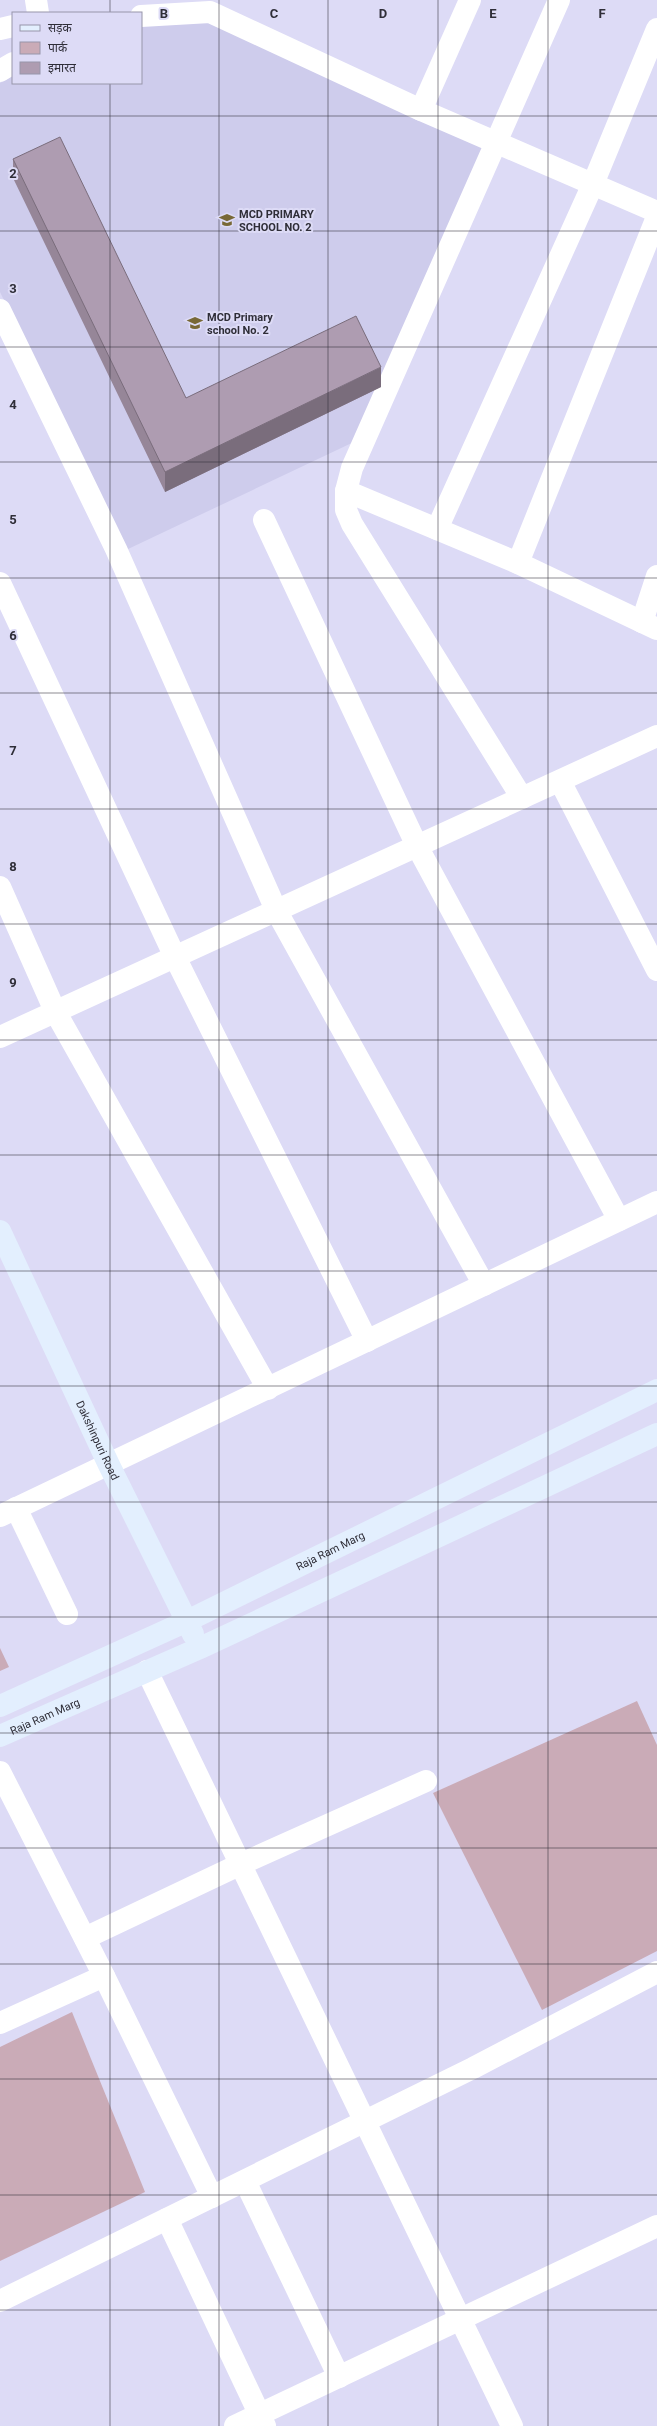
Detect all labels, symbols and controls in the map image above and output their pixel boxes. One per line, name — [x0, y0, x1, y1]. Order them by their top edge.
text: B — [160, 6, 168, 21]
text: C — [270, 6, 279, 21]
text: D — [379, 6, 387, 21]
text: E — [489, 6, 497, 21]
text: F — [598, 6, 606, 21]
legend — [12, 12, 142, 84]
text: सड़क — [48, 21, 73, 35]
text: पार्क — [48, 41, 68, 55]
text: इमारत — [48, 61, 77, 75]
text: 2 — [9, 166, 17, 181]
place label: MCD PRIMARY SCHOOL NO. 2 — [239, 208, 314, 234]
school or university icon: MCD PRIMARY SCHOOL NO. 2 — [218, 211, 236, 229]
text: 3 — [9, 281, 17, 296]
place label: MCD Primary school No. 2 — [207, 311, 273, 337]
school or university icon: MCD Primary school No. 2 — [186, 314, 204, 332]
text: 4 — [9, 397, 17, 412]
text: 5 — [9, 512, 17, 527]
text: 6 — [9, 628, 17, 643]
text: 7 — [9, 743, 17, 758]
text: 8 — [9, 859, 17, 874]
text: 9 — [9, 975, 17, 990]
street label: Dakshinpuri Road — [73, 1399, 121, 1482]
street label: Raja Ram Marg — [294, 1529, 367, 1573]
street label: Raja Ram Marg — [8, 1696, 82, 1738]

